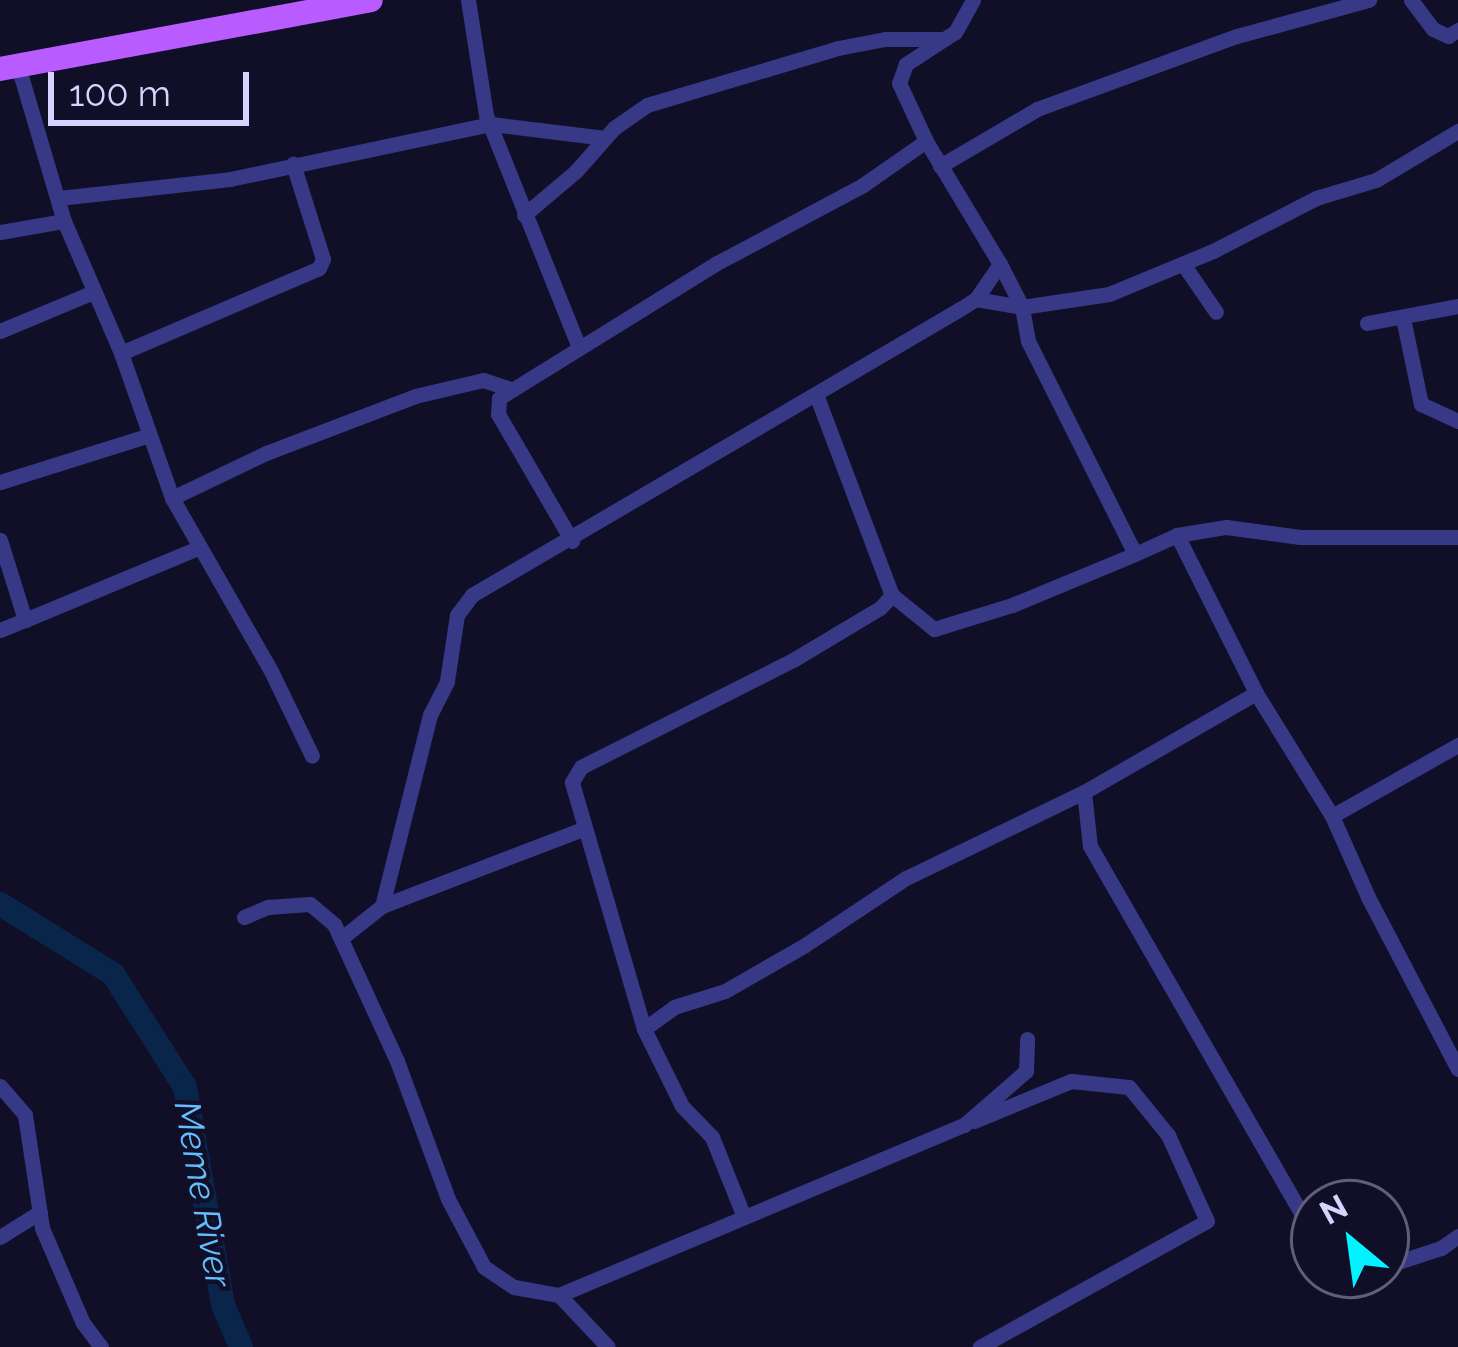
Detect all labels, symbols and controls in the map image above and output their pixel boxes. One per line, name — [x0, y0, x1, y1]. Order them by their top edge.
scale bar — [54, 48, 255, 122]
text: 100 m — [69, 72, 171, 114]
water label: Meme River — [165, 1098, 241, 1290]
north arrow — [1290, 1179, 1410, 1299]
text: N — [1313, 1187, 1354, 1233]

